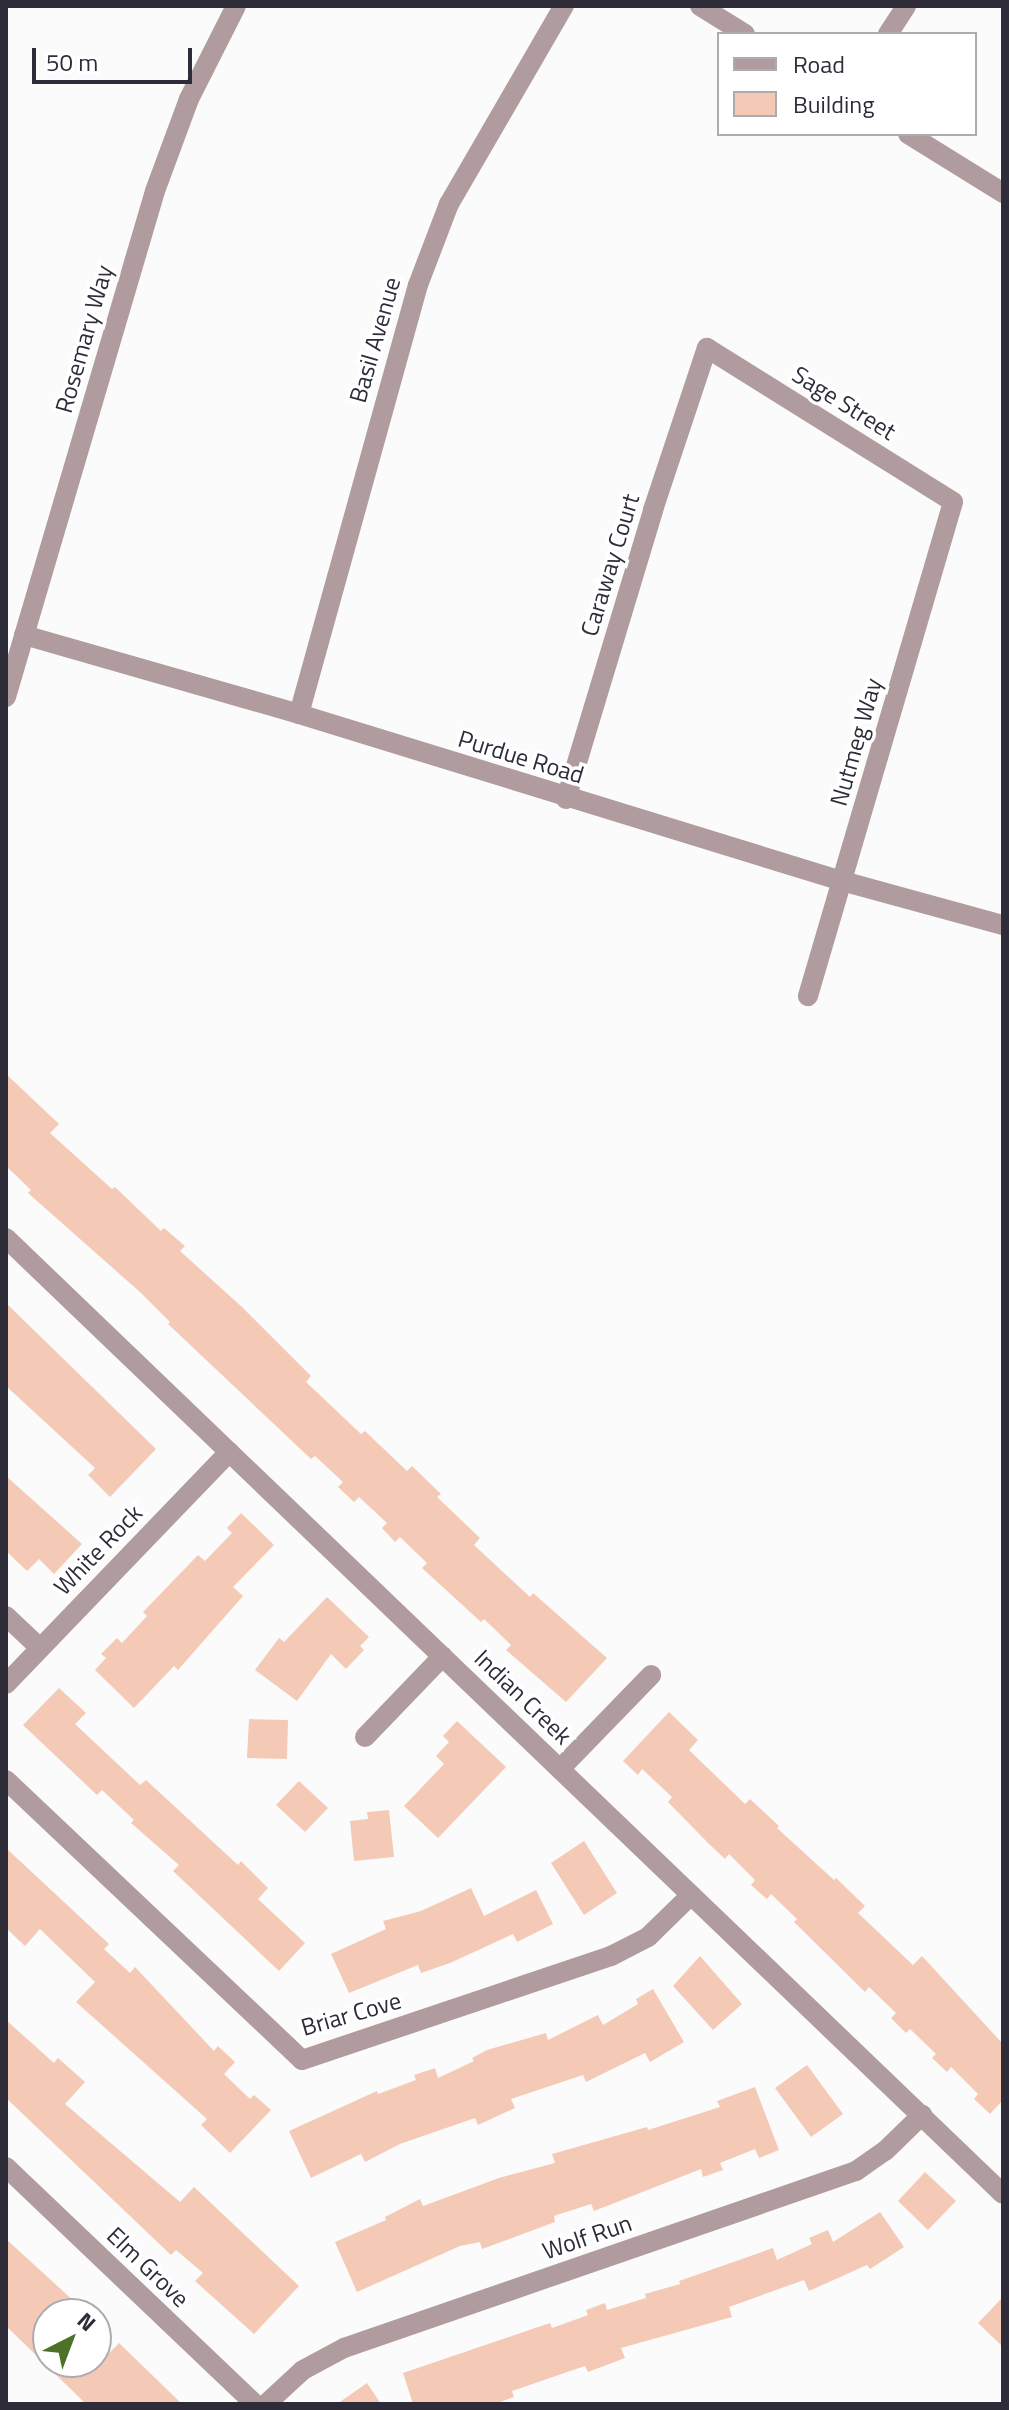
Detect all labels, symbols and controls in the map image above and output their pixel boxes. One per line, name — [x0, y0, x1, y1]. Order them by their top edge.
scale bar — [36, 32, 196, 82]
legend — [717, 32, 977, 136]
text: 50 m — [46, 44, 98, 80]
text: Road — [793, 46, 845, 82]
text: Building — [793, 86, 875, 122]
street label: Rosemary Way — [49, 262, 119, 416]
street label: Basil Avenue — [343, 274, 407, 406]
street label: Sage Street — [787, 360, 901, 446]
street label: Caraway Court — [575, 490, 645, 640]
street label: Nutmeg Way — [824, 675, 888, 809]
street label: Purdue Road — [455, 724, 587, 790]
street label: White Rock — [48, 1499, 148, 1601]
street label: Indian Creek — [469, 1644, 577, 1750]
street label: Briar Cove — [298, 1986, 404, 2042]
street label: Wolf Run — [539, 2208, 635, 2266]
street label: Elm Grove — [101, 2221, 195, 2313]
north arrow — [32, 2298, 112, 2378]
text: N — [70, 2304, 104, 2339]

